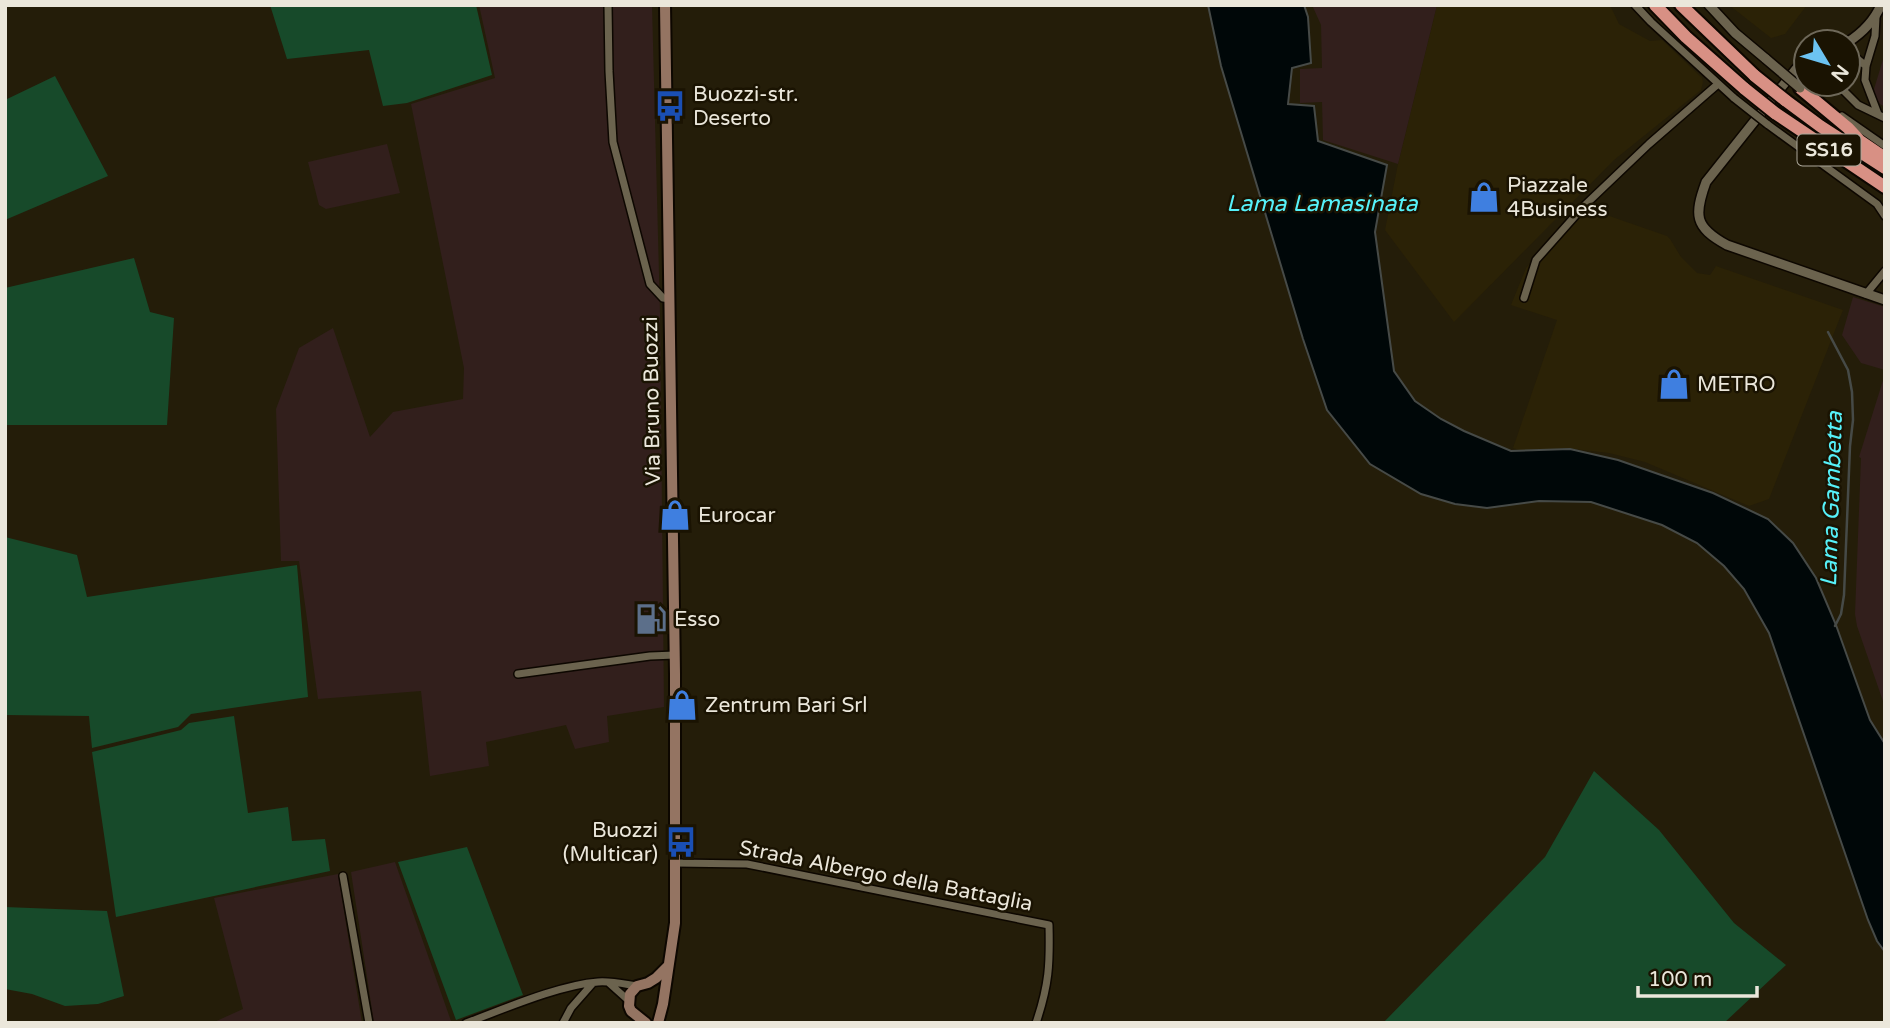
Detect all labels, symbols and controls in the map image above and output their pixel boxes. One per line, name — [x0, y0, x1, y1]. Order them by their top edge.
north arrow — [1792, 28, 1862, 98]
text: N — [1826, 60, 1853, 86]
place label: Buozzi-str. Deserto — [693, 82, 799, 131]
bus stop icon: Buozzi-str. Deserto — [653, 89, 687, 123]
road number: SS16 — [1798, 134, 1860, 166]
place label: Piazzale 4Business — [1507, 173, 1608, 222]
shop icon: Piazzale 4Business — [1467, 180, 1501, 214]
water label: Lama Lamasinata — [1226, 190, 1419, 218]
street label: Via Bruno Buozzi — [638, 316, 666, 486]
shop icon: METRO — [1657, 367, 1691, 401]
place label: METRO — [1697, 372, 1775, 397]
water label: Lama Gambetta — [1815, 410, 1849, 587]
shop icon: Eurocar — [658, 498, 692, 532]
place label: Eurocar — [698, 503, 775, 528]
fuel station icon: Esso — [634, 602, 668, 636]
place label: Esso — [674, 607, 720, 632]
shop icon: Zentrum Bari Srl — [665, 688, 699, 722]
place label: Zentrum Bari Srl — [705, 693, 868, 718]
place label: Buozzi (Multicar) — [563, 818, 658, 867]
bus stop icon: Buozzi (Multicar) — [664, 825, 698, 859]
street label: Strada Albergo della Battaglia — [737, 835, 1035, 917]
scale bar — [1638, 954, 1757, 998]
text: 100 m — [1648, 967, 1712, 992]

